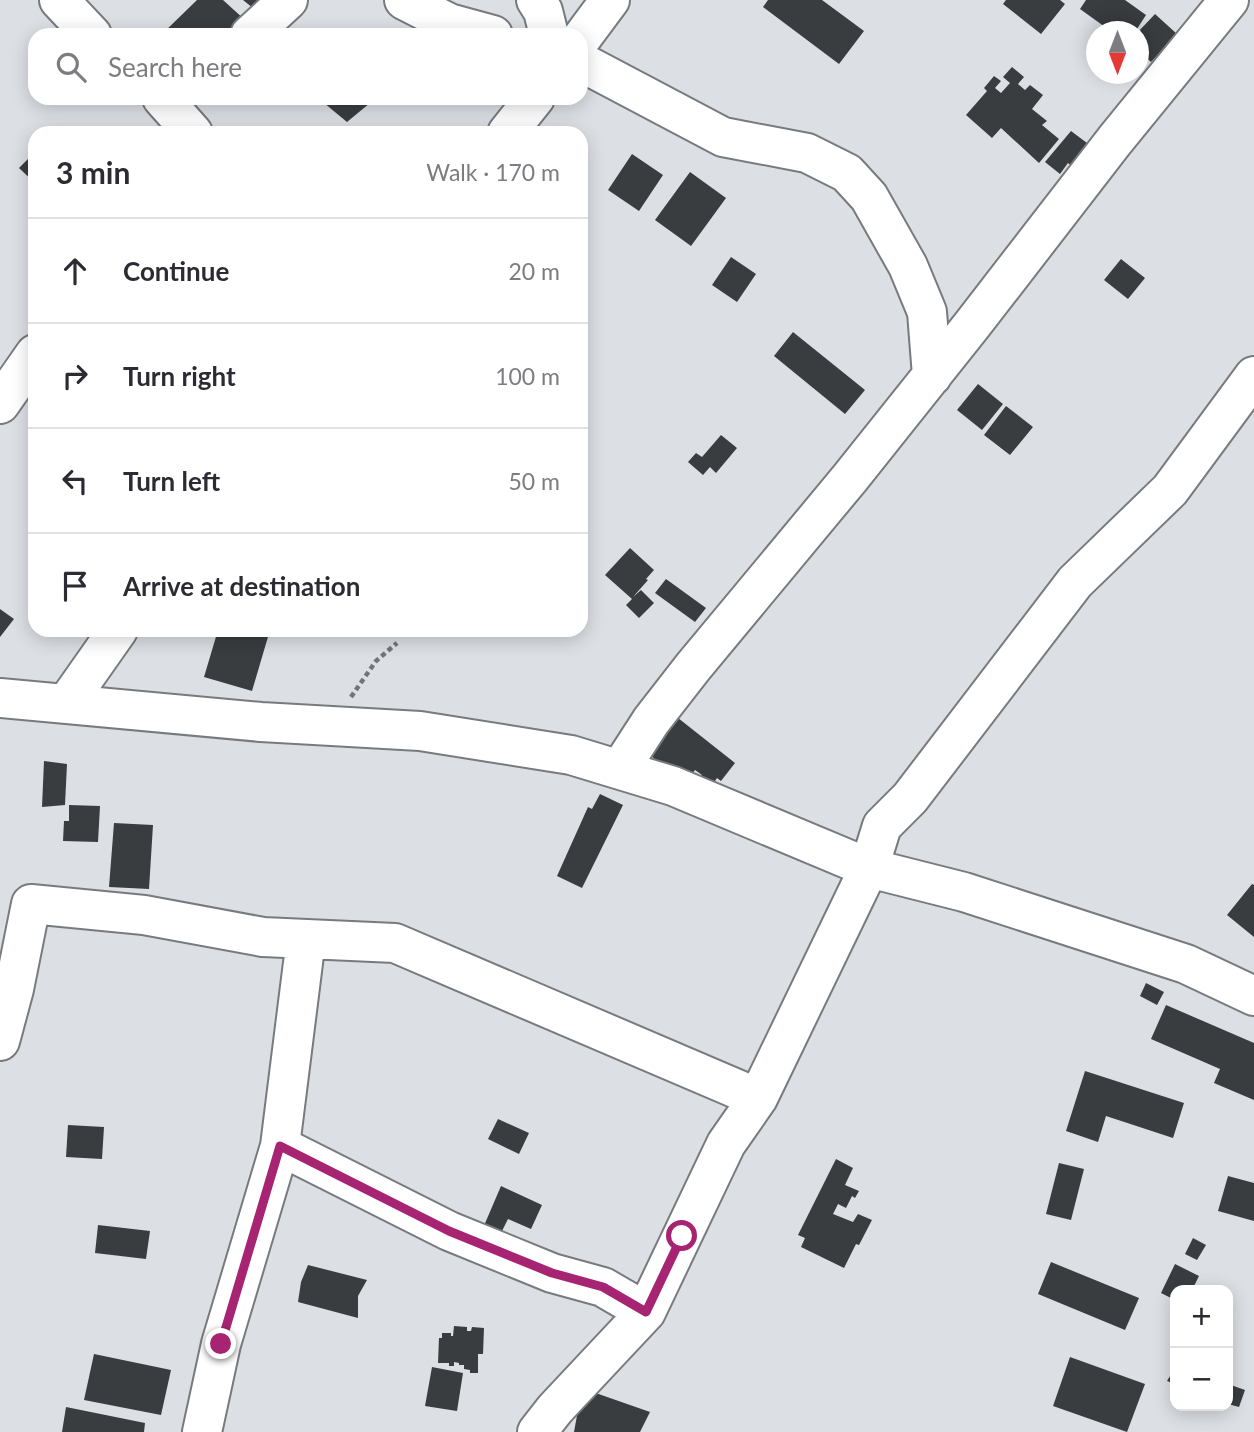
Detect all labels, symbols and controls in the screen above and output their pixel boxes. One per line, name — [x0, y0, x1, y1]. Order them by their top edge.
north arrow — [1086, 21, 1149, 84]
search box — [28, 28, 588, 105]
icon: search — [52, 48, 90, 86]
text: Search here — [108, 51, 242, 83]
text: 3 min — [56, 154, 130, 190]
text: Walk · 170 m — [426, 158, 560, 186]
icon: ahead — [56, 252, 94, 290]
text: Continue — [123, 255, 229, 287]
text: 20 m — [509, 257, 560, 285]
icon: right — [56, 357, 94, 395]
text: Turn right — [123, 360, 236, 392]
text: 100 m — [495, 362, 560, 390]
icon: left — [56, 462, 94, 500]
text: Turn left — [123, 465, 220, 497]
text: 50 m — [509, 467, 560, 495]
icon: arrive — [56, 567, 94, 605]
text: Arrive at destination — [123, 570, 360, 602]
route start — [666, 1220, 697, 1251]
map controls — [1170, 1285, 1233, 1411]
button: + — [1170, 1285, 1233, 1348]
route end — [205, 1328, 236, 1359]
button: − — [1170, 1348, 1233, 1411]

